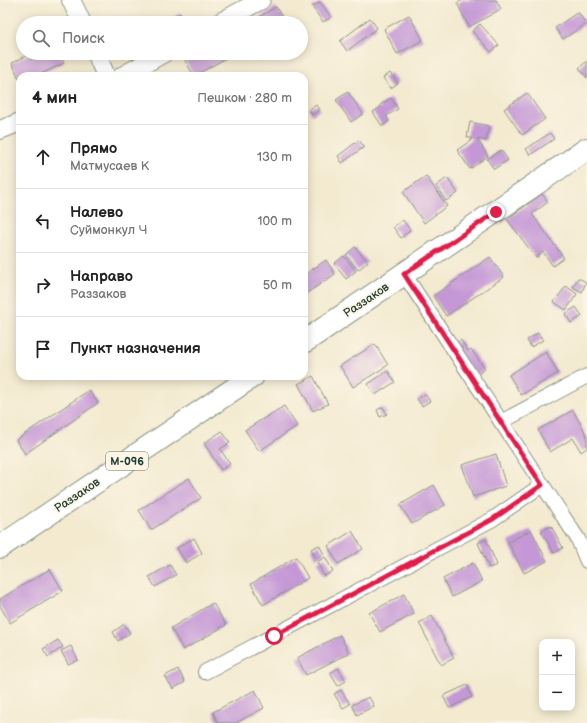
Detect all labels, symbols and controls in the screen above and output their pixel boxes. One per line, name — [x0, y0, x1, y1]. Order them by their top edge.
search box — [16, 16, 308, 60]
icon: search — [30, 27, 52, 49]
text: Поиск — [62, 29, 105, 48]
text: 4 мин — [32, 88, 77, 108]
text: Пешком · 280 m — [197, 90, 292, 106]
text: Прямо — [70, 139, 117, 158]
icon: ahead — [32, 146, 54, 168]
text: 130 m — [257, 149, 292, 165]
text: Матмусаев К — [70, 158, 149, 174]
text: Налево — [70, 203, 123, 222]
route end — [487, 203, 505, 221]
icon: left — [32, 210, 54, 232]
text: 100 m — [257, 213, 292, 229]
text: Суймонкул Ч — [70, 222, 147, 238]
text: Направо — [70, 267, 133, 286]
icon: right — [32, 274, 54, 296]
text: 50 m — [263, 277, 292, 293]
street label: Раззаков — [341, 279, 393, 321]
text: Раззаков — [70, 286, 126, 302]
icon: arrive — [32, 338, 54, 360]
text: Пункт назначения — [70, 339, 201, 358]
road number: М-096 — [106, 452, 148, 470]
street label: Раззаков — [52, 474, 104, 516]
route start — [265, 627, 283, 645]
map controls — [539, 639, 575, 711]
button: + — [539, 639, 575, 675]
button: − — [539, 675, 575, 711]

